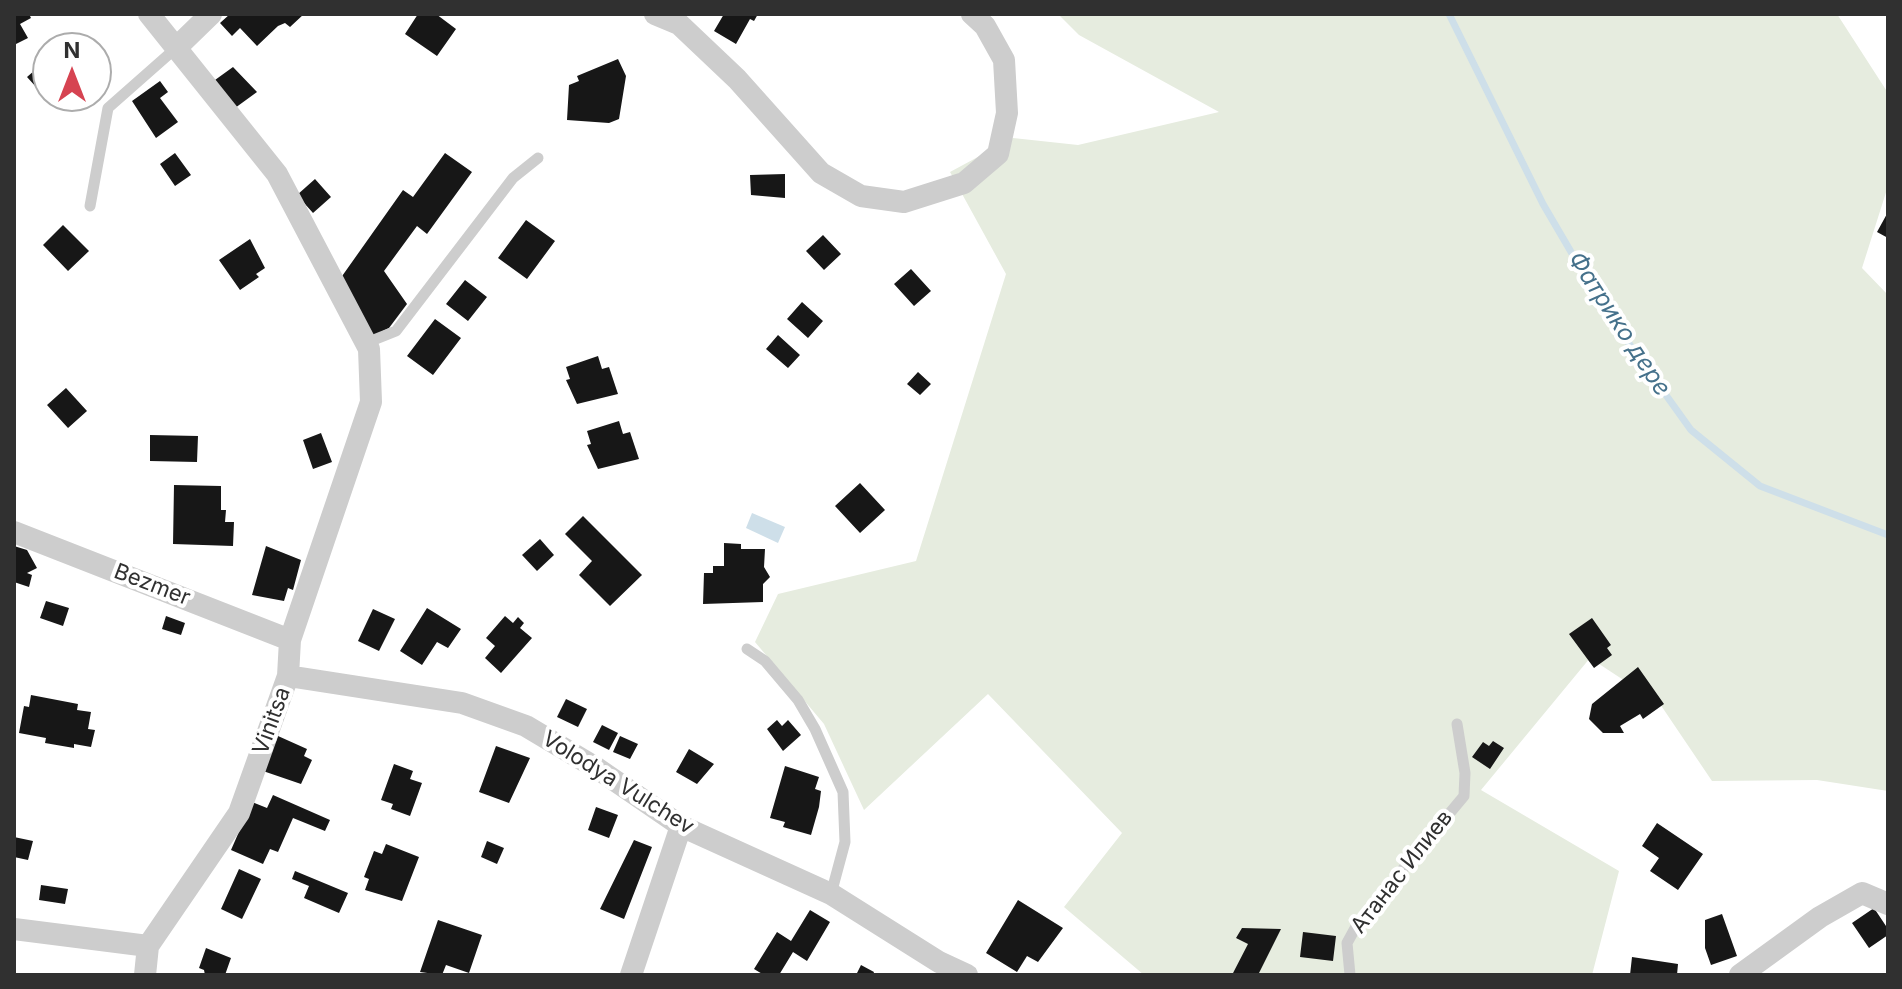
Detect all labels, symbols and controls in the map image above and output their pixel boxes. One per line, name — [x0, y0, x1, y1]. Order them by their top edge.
north arrow — [32, 32, 112, 112]
text: N — [64, 37, 80, 63]
water label: Фатрико дере — [1562, 246, 1676, 402]
street label: Bezmer — [110, 558, 194, 612]
street label: Vinitsa — [248, 684, 296, 758]
street label: Volodya Vulchev — [537, 726, 699, 840]
street label: Атанас Илиев — [1346, 805, 1458, 939]

